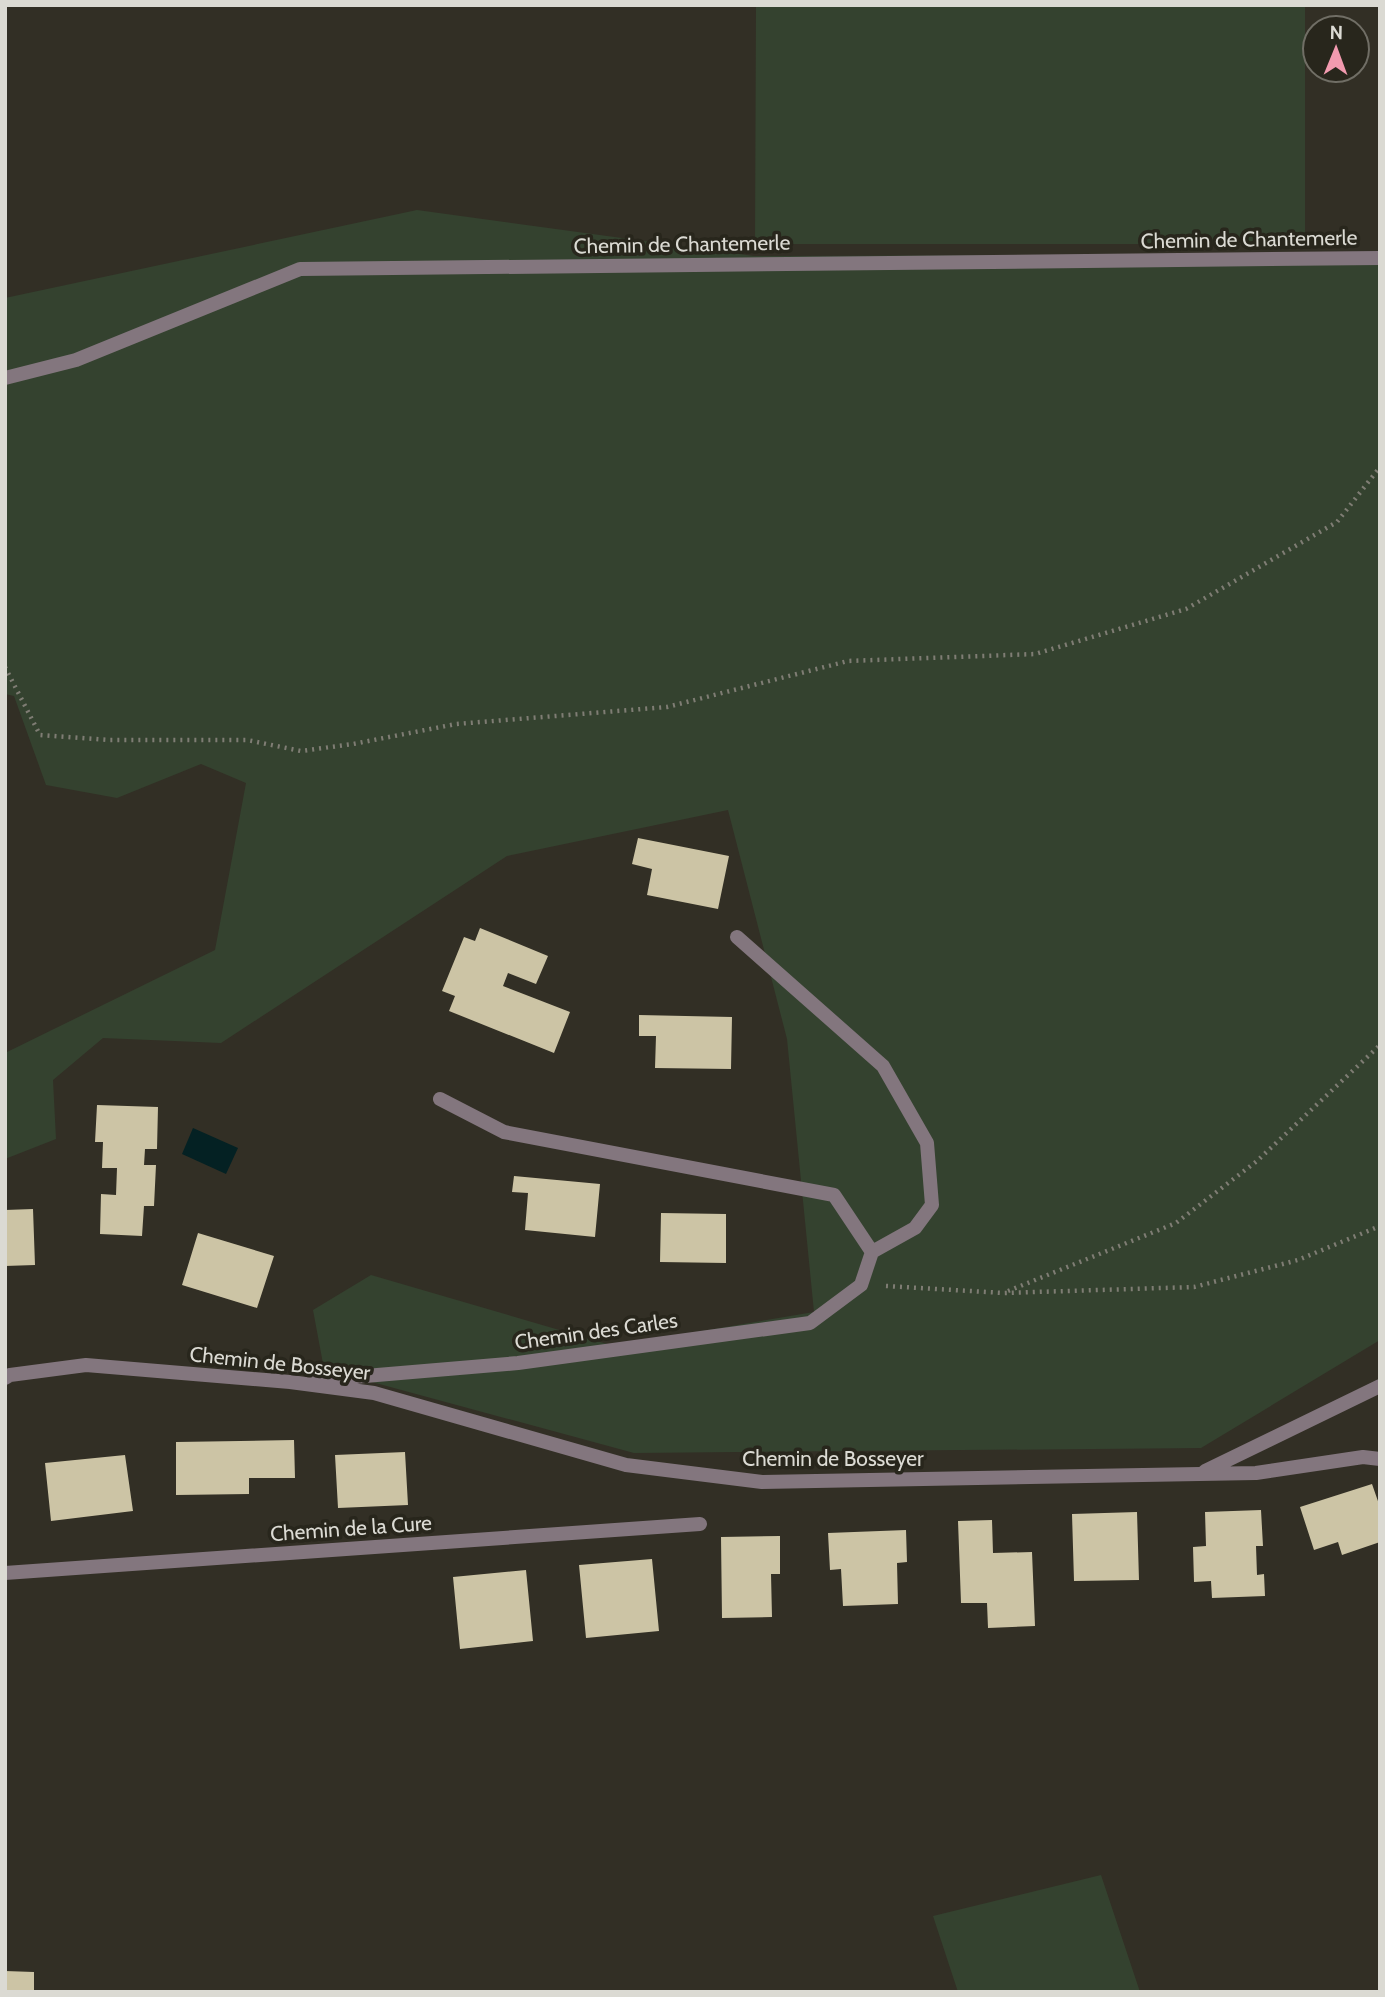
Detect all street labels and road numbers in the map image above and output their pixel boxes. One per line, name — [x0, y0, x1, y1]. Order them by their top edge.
street label: Chemin de Chantemerle — [1140, 225, 1358, 253]
street label: Chemin de Chantemerle — [573, 230, 791, 258]
street label: Chemin des Carles — [513, 1307, 679, 1355]
street label: Chemin de Bosseyer — [188, 1341, 372, 1385]
street label: Chemin de Bosseyer — [742, 1446, 924, 1471]
street label: Chemin de la Cure — [269, 1510, 433, 1546]

